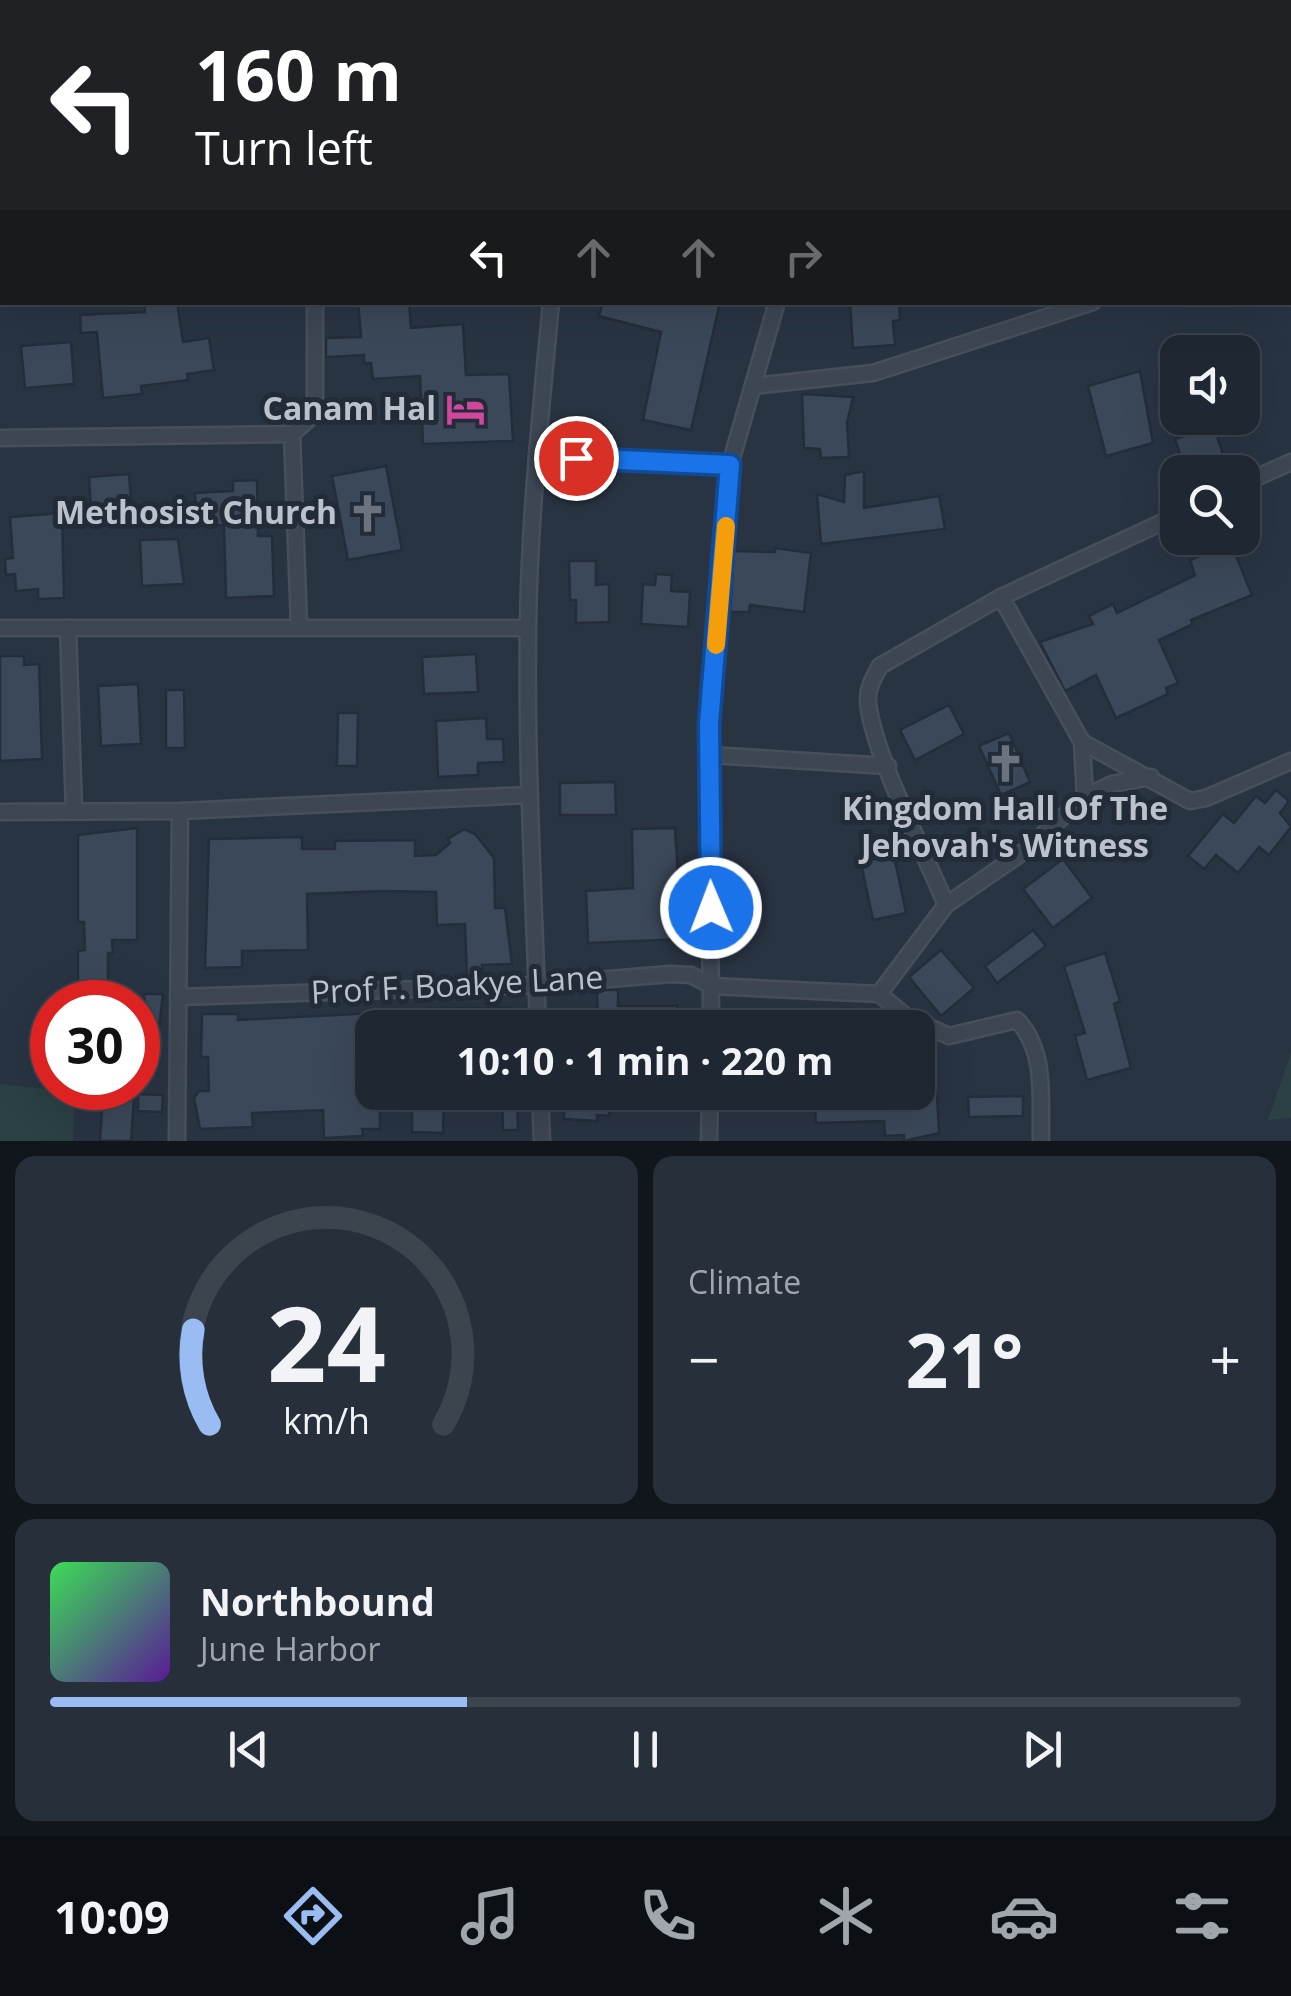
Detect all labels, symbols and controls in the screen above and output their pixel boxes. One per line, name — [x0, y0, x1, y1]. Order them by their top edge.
text: 160 m — [195, 26, 402, 122]
icon: left — [30, 40, 160, 170]
text: Turn left — [195, 117, 373, 178]
icon: left — [461, 230, 516, 285]
icon: ahead — [566, 230, 621, 285]
icon: ahead — [671, 230, 726, 285]
icon: right — [776, 230, 831, 285]
map controls — [1160, 335, 1260, 555]
button: sound — [1160, 335, 1260, 435]
place label: Canam Hal — [263, 386, 436, 429]
hotel icon: Canam Hal — [445, 388, 487, 430]
pin — [534, 416, 619, 501]
icon: arrive — [549, 431, 604, 486]
button: search — [1160, 455, 1260, 555]
place label: Methosist Church — [55, 490, 337, 533]
church icon: Methosist Church — [346, 492, 388, 534]
church icon: Kingdom Hall Of The Jehovah's Witness — [984, 743, 1026, 785]
place label: Kingdom Hall Of The Jehovah's Witness — [842, 786, 1168, 866]
position arrow — [659, 856, 763, 960]
street label: Prof F. Boakye Lane — [310, 954, 604, 1013]
speed limit sign: 30 — [30, 980, 160, 1110]
text: 10:10 · 1 min · 220 m — [457, 1034, 833, 1086]
text: Climate — [688, 1260, 801, 1303]
text: 24 — [267, 1271, 386, 1412]
text: 21° — [906, 1308, 1023, 1410]
text: − — [688, 1321, 719, 1396]
text: + — [1210, 1321, 1241, 1396]
text: km/h — [283, 1396, 370, 1444]
text: Northbound — [200, 1575, 435, 1627]
text: June Harbor — [200, 1627, 380, 1670]
icon: previous — [221, 1722, 276, 1777]
icon: pause — [618, 1722, 673, 1777]
icon: next — [1015, 1722, 1070, 1777]
icon: directions — [278, 1881, 348, 1951]
icon: music — [455, 1881, 525, 1951]
icon: phone — [633, 1881, 703, 1951]
icon: climate — [811, 1881, 881, 1951]
icon: car — [989, 1881, 1059, 1951]
icon: filters — [1167, 1881, 1237, 1951]
text: 10:09 — [54, 1886, 170, 1947]

